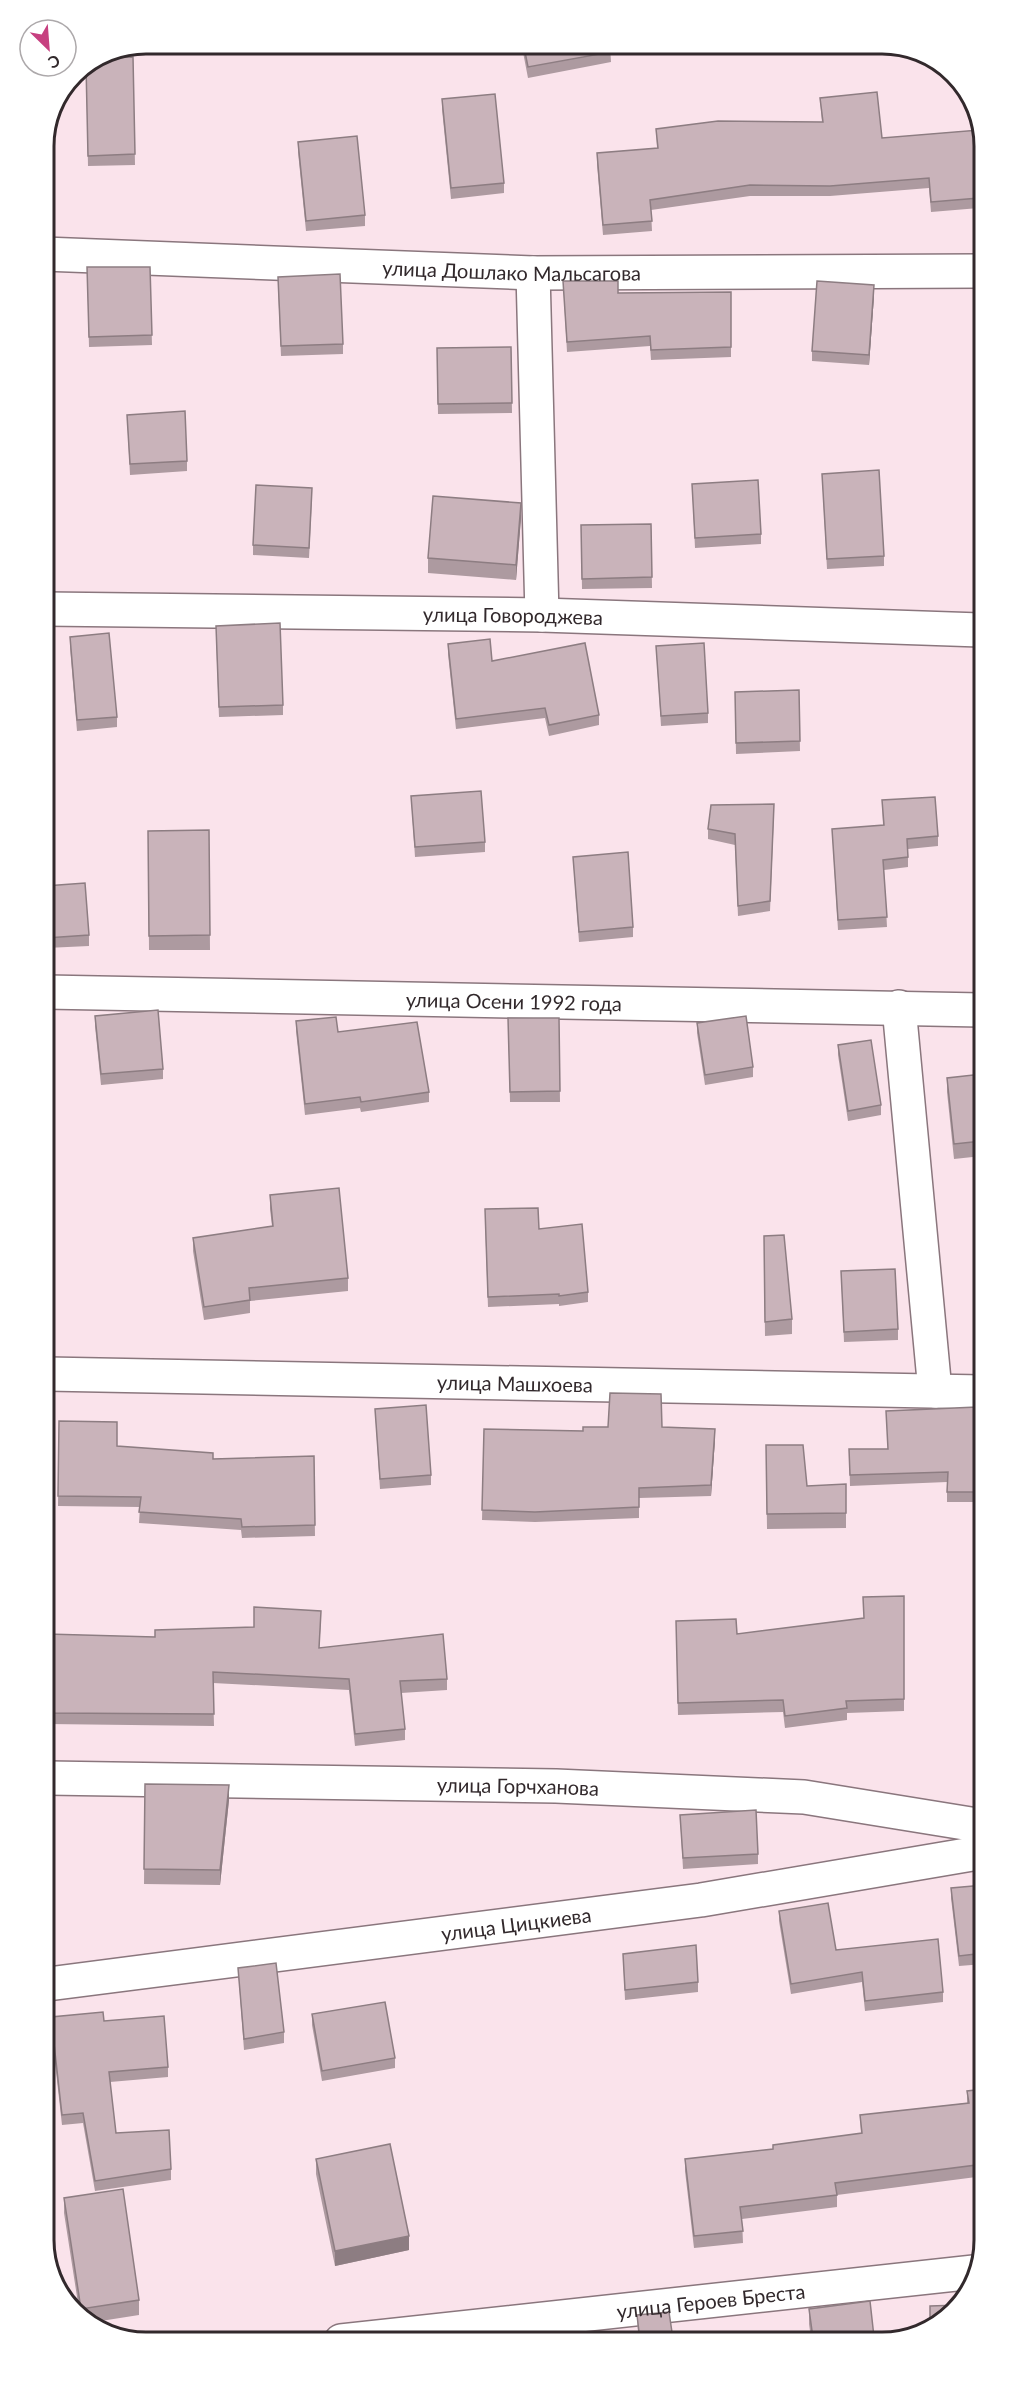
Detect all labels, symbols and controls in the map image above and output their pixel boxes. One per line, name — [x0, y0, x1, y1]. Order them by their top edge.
north arrow — [18, 18, 78, 78]
text: С — [45, 51, 63, 73]
street label: улица Дошлако Мальсагова — [382, 255, 641, 285]
street label: улица Говороджева — [423, 602, 603, 629]
street label: улица Осени 1992 года — [406, 987, 622, 1015]
street label: улица Машхоева — [437, 1370, 593, 1397]
street label: улица Горчханова — [437, 1772, 600, 1800]
street label: улица Цицкиева — [440, 1902, 593, 1945]
street label: улица Героев Бреста — [615, 2279, 806, 2323]

